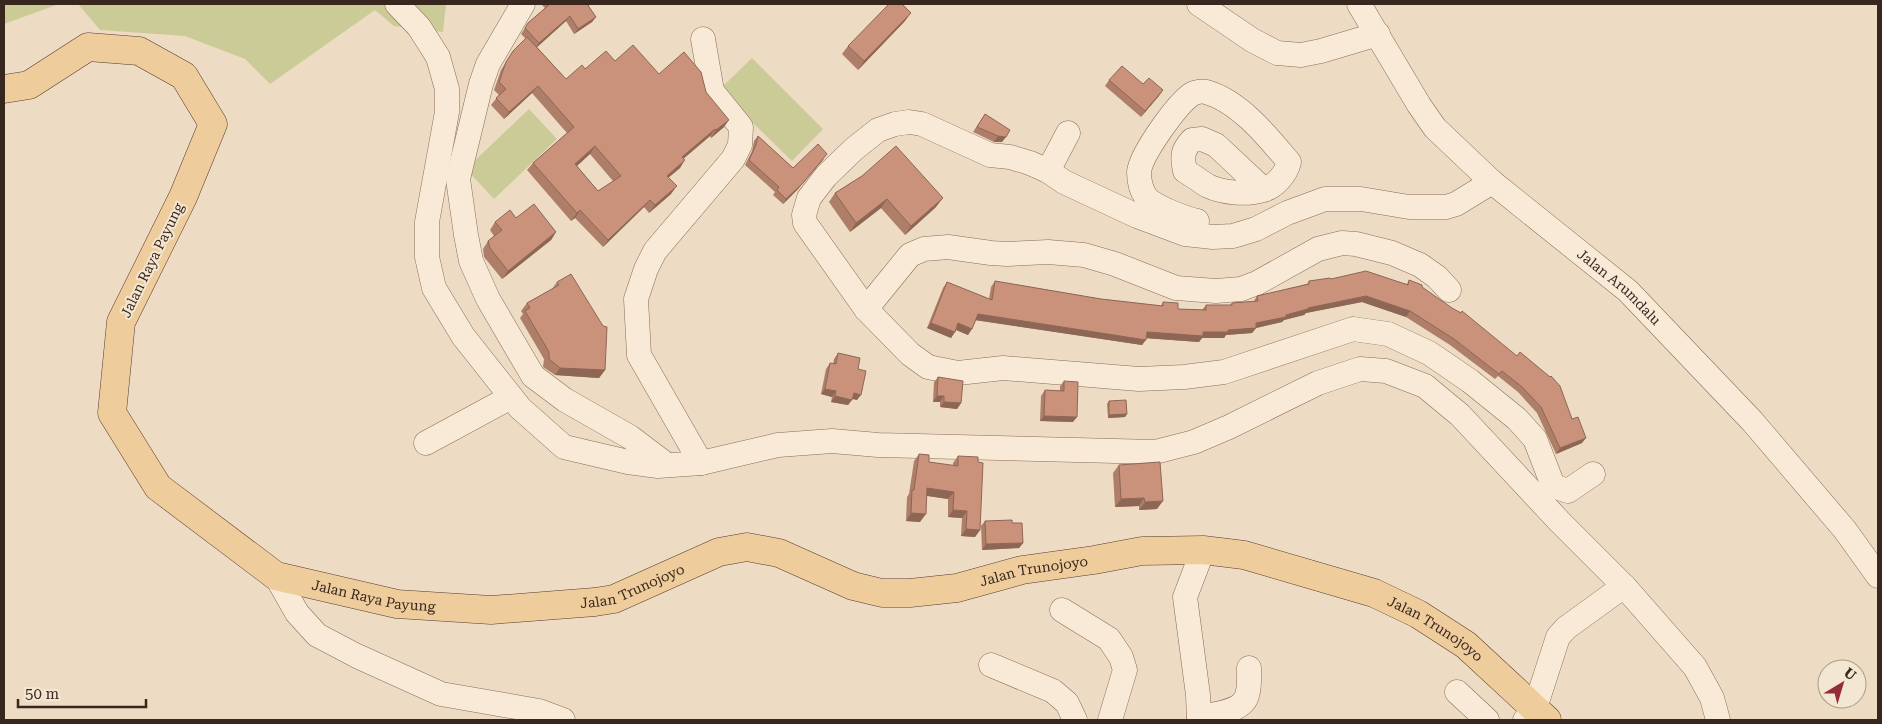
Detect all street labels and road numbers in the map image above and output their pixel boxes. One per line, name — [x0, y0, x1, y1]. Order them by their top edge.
street label: Jalan Raya Payung — [117, 200, 187, 320]
street label: Jalan Arumdalu — [1574, 246, 1664, 328]
street label: Jalan Trunojoyo — [978, 553, 1089, 589]
street label: Jalan Trunojoyo — [580, 561, 687, 611]
street label: Jalan Raya Payung — [310, 577, 436, 614]
street label: Jalan Trunojoyo — [1385, 593, 1486, 665]

